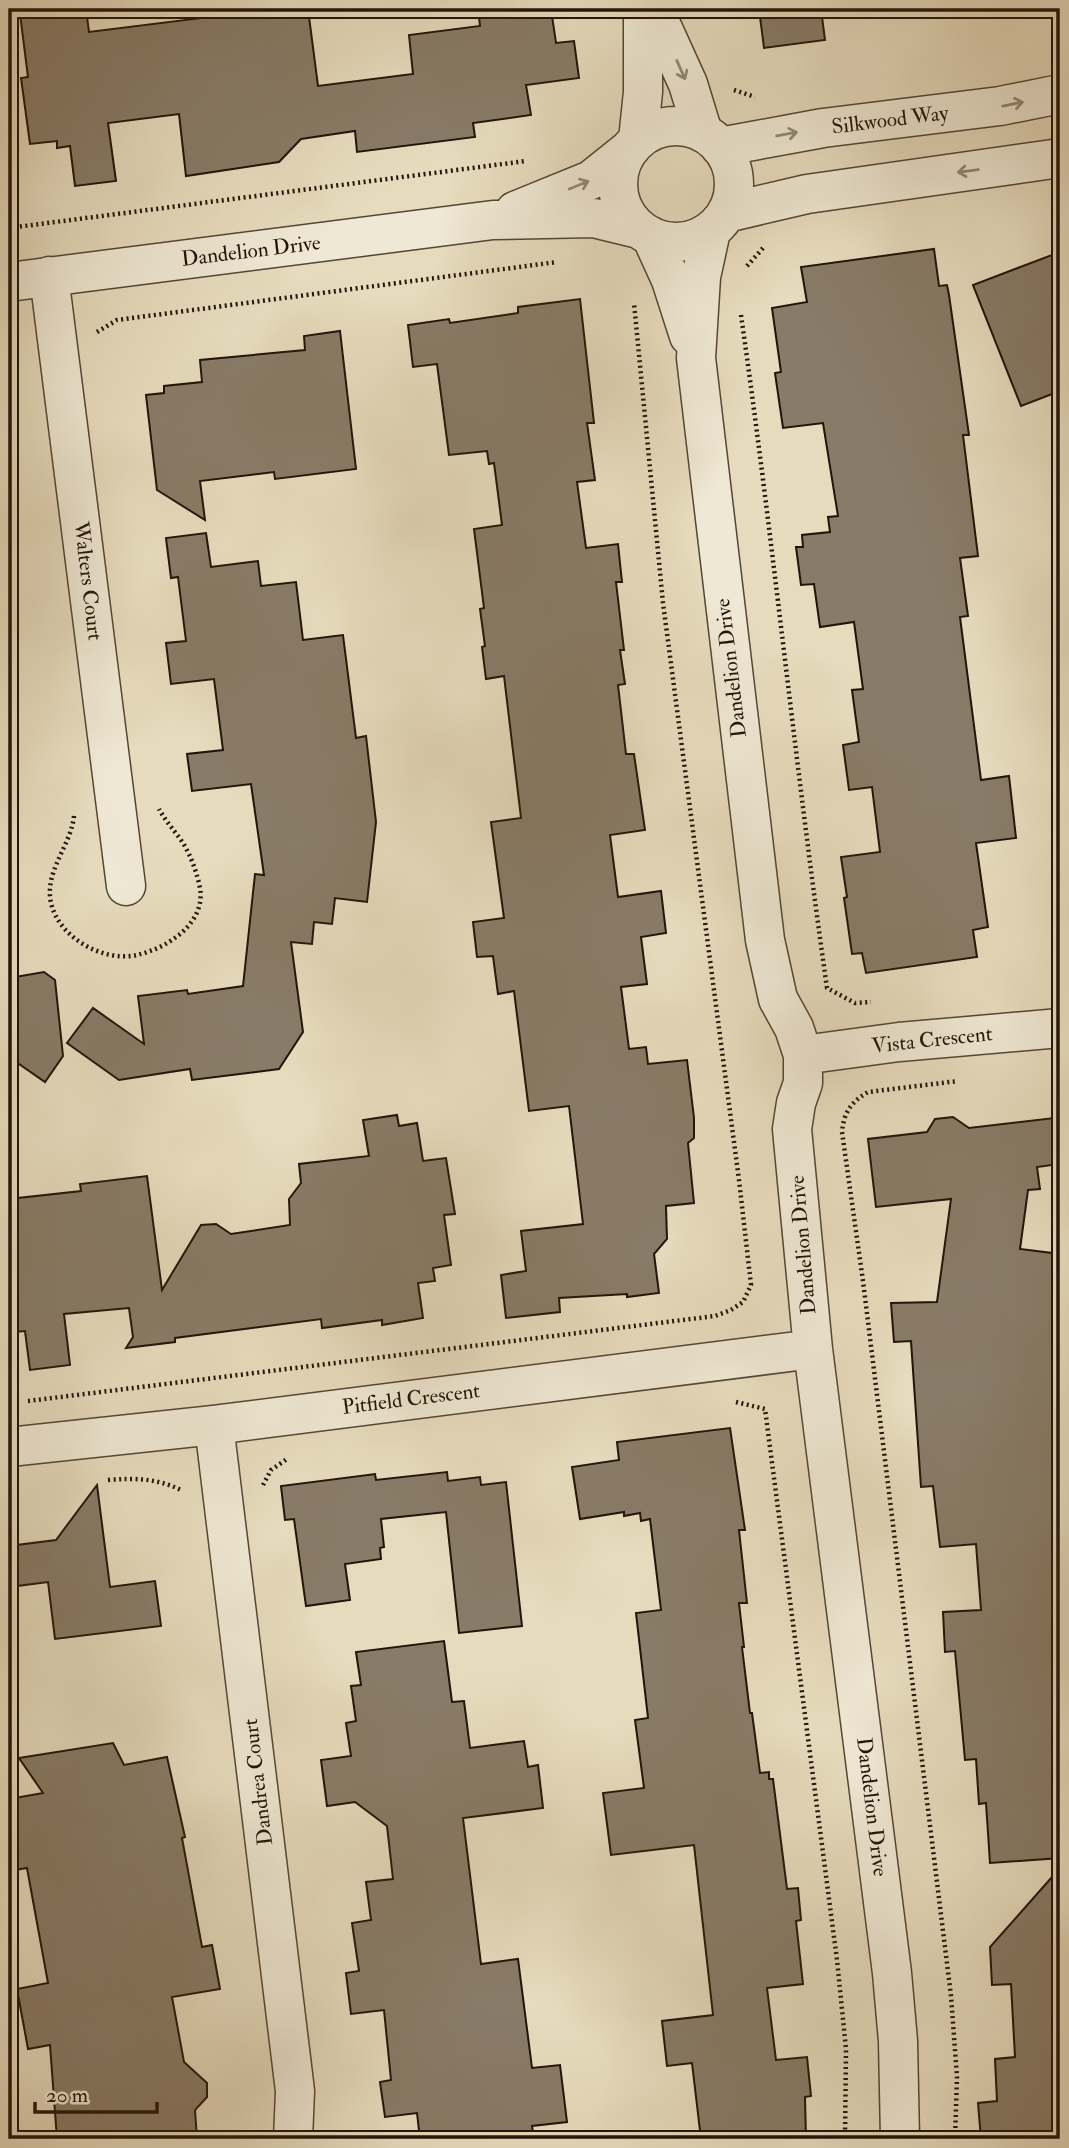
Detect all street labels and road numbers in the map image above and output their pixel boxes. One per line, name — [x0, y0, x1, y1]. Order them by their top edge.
street label: Silkwood Way — [830, 99, 951, 141]
street label: Dandelion Drive — [180, 229, 322, 273]
street label: Walters Court — [67, 519, 109, 642]
street label: Dandelion Drive — [709, 597, 753, 739]
street label: Vista Crescent — [870, 1020, 994, 1060]
street label: Dandelion Drive — [783, 1174, 823, 1316]
street label: Pitfield Crescent — [341, 1377, 482, 1421]
street label: Dandrea Court — [237, 1717, 279, 1847]
street label: Dandelion Drive — [850, 1736, 894, 1878]

